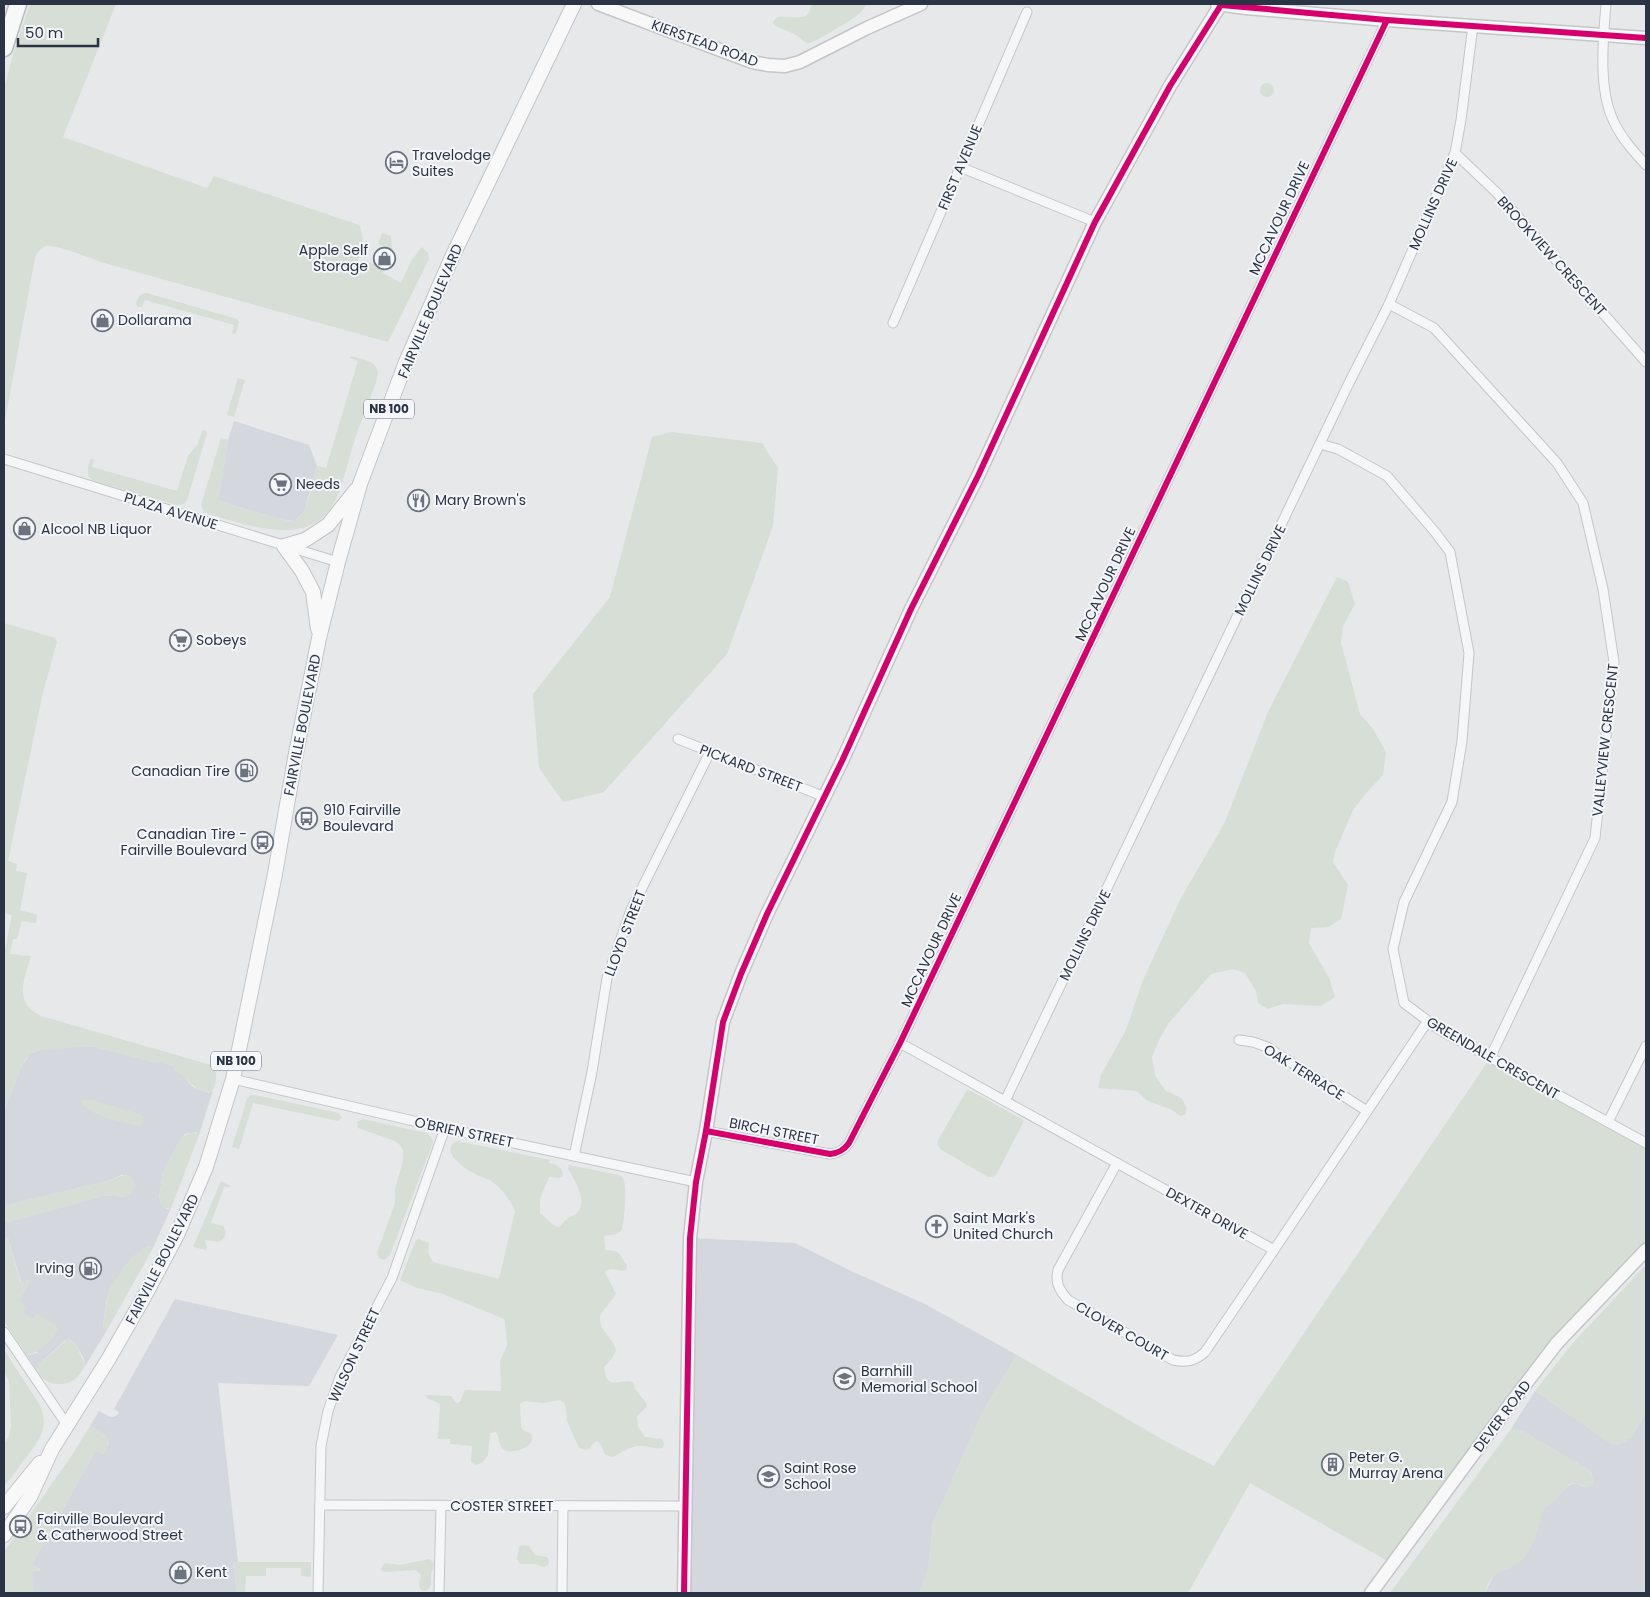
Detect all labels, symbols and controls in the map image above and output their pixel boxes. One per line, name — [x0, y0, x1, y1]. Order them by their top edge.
street label: KIERSTEAD ROAD — [649, 14, 761, 72]
scale bar — [18, 15, 98, 47]
text: 50 m — [25, 22, 63, 43]
street label: FIRST AVENUE — [933, 121, 987, 213]
place label: Travelodge Suites — [412, 145, 491, 181]
hotel icon: Travelodge Suites — [384, 151, 408, 175]
street label: MOLLINS DRIVE — [1404, 155, 1462, 253]
street label: MCCAVOUR DRIVE — [1244, 158, 1314, 278]
street label: BROOKVIEW CRESCENT — [1493, 192, 1612, 321]
place label: Apple Self Storage — [299, 240, 368, 276]
street label: FAIRVILLE BOULEVARD — [393, 241, 467, 381]
shop icon: Apple Self Storage — [372, 246, 396, 270]
shop icon: Dollarama — [90, 308, 114, 332]
place label: Dollarama — [118, 310, 192, 330]
road number: NB 100 — [364, 399, 414, 418]
supermarket icon: Needs — [268, 472, 292, 496]
place label: Needs — [296, 474, 340, 494]
street label: PLAZA AVENUE — [122, 487, 220, 535]
restaurant icon: Mary Brown's — [407, 488, 431, 512]
place label: Mary Brown's — [435, 490, 526, 510]
shop icon: Alcool NB Liquor — [13, 517, 37, 541]
place label: Alcool NB Liquor — [41, 519, 152, 539]
street label: MOLLINS DRIVE — [1229, 521, 1291, 619]
street label: MCCAVOUR DRIVE — [1070, 524, 1140, 644]
supermarket icon: Sobeys — [168, 628, 192, 652]
place label: Sobeys — [196, 630, 247, 650]
street label: FAIRVILLE BOULEVARD — [278, 652, 326, 798]
street label: VALLEYVIEW CRESCENT — [1587, 662, 1623, 818]
street label: PICKARD STREET — [697, 739, 806, 797]
fuel station icon: Canadian Tire — [234, 759, 258, 783]
place label: Canadian Tire — [131, 761, 230, 781]
place label: 910 Fairville Boulevard — [323, 800, 401, 836]
bus stop icon: 910 Fairville Boulevard — [295, 806, 319, 830]
place label: Canadian Tire - Fairville Boulevard — [121, 824, 247, 860]
bus stop icon: Canadian Tire - Fairville Boulevard — [251, 830, 275, 854]
street label: LLOYD STREET — [599, 886, 651, 979]
street label: MOLLINS DRIVE — [1054, 886, 1116, 984]
street label: MCCAVOUR DRIVE — [896, 890, 966, 1010]
street label: GREENDALE CRESCENT — [1423, 1012, 1563, 1104]
street label: OAK TERRACE — [1260, 1039, 1348, 1105]
road number: NB 100 — [211, 1052, 261, 1070]
street label: O'BRIEN STREET — [413, 1112, 516, 1152]
street label: BIRCH STREET — [727, 1113, 821, 1150]
street label: DEXTER DRIVE — [1162, 1182, 1252, 1244]
street label: FAIRVILLE BOULEVARD — [120, 1190, 204, 1328]
place label: Saint Mark's United Church — [953, 1208, 1053, 1244]
church icon: Saint Mark's United Church — [925, 1214, 949, 1238]
fuel station icon: Irving — [78, 1256, 102, 1280]
place label: Irving — [36, 1258, 74, 1278]
street label: CLOVER COURT — [1072, 1296, 1172, 1366]
street label: WILSON STREET — [323, 1304, 385, 1406]
place label: Barnhill Memorial School — [861, 1361, 977, 1397]
school or university icon: Barnhill Memorial School — [833, 1367, 857, 1391]
street label: DEVER ROAD — [1468, 1376, 1536, 1456]
place label: Peter G. Murray Arena — [1349, 1447, 1443, 1483]
building icon: Peter G. Murray Arena — [1321, 1453, 1345, 1477]
place label: Saint Rose School — [784, 1458, 857, 1494]
school or university icon: Saint Rose School — [756, 1464, 780, 1488]
street label: COSTER STREET — [450, 1496, 554, 1516]
place label: Fairville Boulevard & Catherwood Street — [37, 1509, 183, 1545]
bus stop icon: Fairville Boulevard & Catherwood Street — [9, 1515, 33, 1539]
shop icon: Kent — [168, 1560, 192, 1584]
place label: Kent — [196, 1562, 227, 1582]

